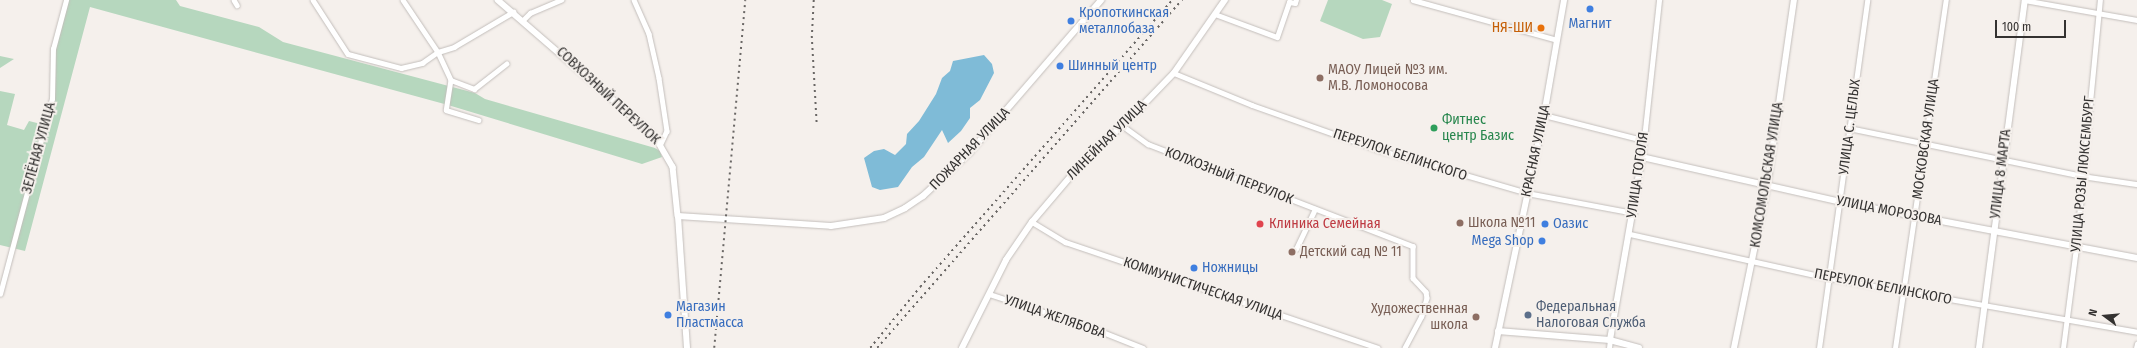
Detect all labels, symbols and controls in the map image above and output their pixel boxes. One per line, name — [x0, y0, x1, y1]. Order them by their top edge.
marker: Магнит — [1585, 4, 1595, 14]
place label: Кропоткинская металлобаза — [1079, 5, 1169, 38]
scale bar — [1997, 12, 2068, 38]
marker: Кропоткинская металлобаза — [1066, 16, 1076, 26]
place label: Магнит — [1569, 16, 1611, 32]
place label: НЯ-ШИ — [1492, 20, 1533, 36]
text: 100 m — [2002, 20, 2031, 34]
marker: НЯ-ШИ — [1536, 23, 1546, 33]
street label: СОВХОЗНЫЙ ПЕРЕУЛОК — [553, 44, 663, 148]
place label: Шинный центр — [1068, 58, 1157, 74]
marker: Шинный центр — [1055, 61, 1065, 71]
place label: МАОУ Лицей №3 им. М.В. Ломоносова — [1328, 62, 1447, 94]
marker: МАОУ Лицей №3 им. М.В. Ломоносова — [1315, 73, 1325, 83]
street label: УЛИЦА С. ЦЕЛЫХ — [1836, 78, 1864, 176]
street label: МОСКОВСКАЯ УЛИЦА — [1909, 78, 1943, 200]
street label: УЛИЦА РОЗЫ ЛЮКСЕМБУРГ — [2068, 95, 2098, 253]
street label: ЛИНЕЙНАЯ УЛИЦА — [1064, 97, 1150, 183]
street label: ЗЕЛЁНАЯ УЛИЦА — [19, 100, 59, 196]
street label: КОМСОМОЛЬСКАЯ УЛИЦА — [1747, 101, 1787, 249]
street label: КРАСНАЯ УЛИЦА — [1518, 103, 1554, 199]
street label: ПОЖАРНАЯ УЛИЦА — [926, 104, 1014, 194]
place label: Фитнес центр Базис — [1442, 112, 1514, 144]
marker: Фитнес центр Базис — [1429, 123, 1439, 133]
street label: ПЕРЕУЛОК БЕЛИНСКОГО — [1331, 125, 1469, 185]
street label: УЛИЦА 8 МАРТА — [1987, 128, 2015, 220]
street label: УЛИЦА ГОГОЛЯ — [1624, 131, 1652, 219]
street label: КОЛХОЗНЫЙ ПЕРЕУЛОК — [1162, 144, 1296, 208]
street label: УЛИЦА МОРОЗОВА — [1835, 193, 1943, 229]
place label: Школа №11 — [1468, 215, 1535, 231]
place label: Клиника Семейная — [1269, 216, 1381, 232]
place label: Оазис — [1553, 216, 1588, 232]
marker: Клиника Семейная — [1254, 218, 1266, 230]
marker: Школа №11 — [1455, 218, 1465, 228]
marker: Оазис — [1540, 219, 1550, 229]
place label: Mega Shop — [1472, 233, 1534, 249]
marker: Mega Shop — [1537, 236, 1547, 246]
place label: Детский сад № 11 — [1300, 244, 1402, 260]
marker: Детский сад № 11 — [1287, 247, 1297, 257]
street label: КОММУНИСТИЧЕСКАЯ УЛИЦА — [1121, 254, 1285, 324]
place label: Ножницы — [1202, 260, 1258, 276]
marker: Ножницы — [1189, 263, 1199, 273]
street label: ПЕРЕУЛОК БЕЛИНСКОГО — [1813, 265, 1953, 309]
street label: УЛИЦА ЖЕЛЯБОВА — [1002, 292, 1108, 342]
north arrow — [2085, 296, 2125, 336]
place label: Магазин Пластмасса — [676, 299, 744, 332]
place label: Федеральная Налоговая Служба — [1536, 299, 1646, 332]
place label: Художественная школа — [1371, 301, 1468, 334]
text: N — [2086, 308, 2100, 318]
marker: Магазин Пластмасса — [663, 310, 673, 320]
marker: Федеральная Налоговая Служба — [1523, 310, 1533, 320]
marker: Художественная школа — [1471, 312, 1481, 322]

